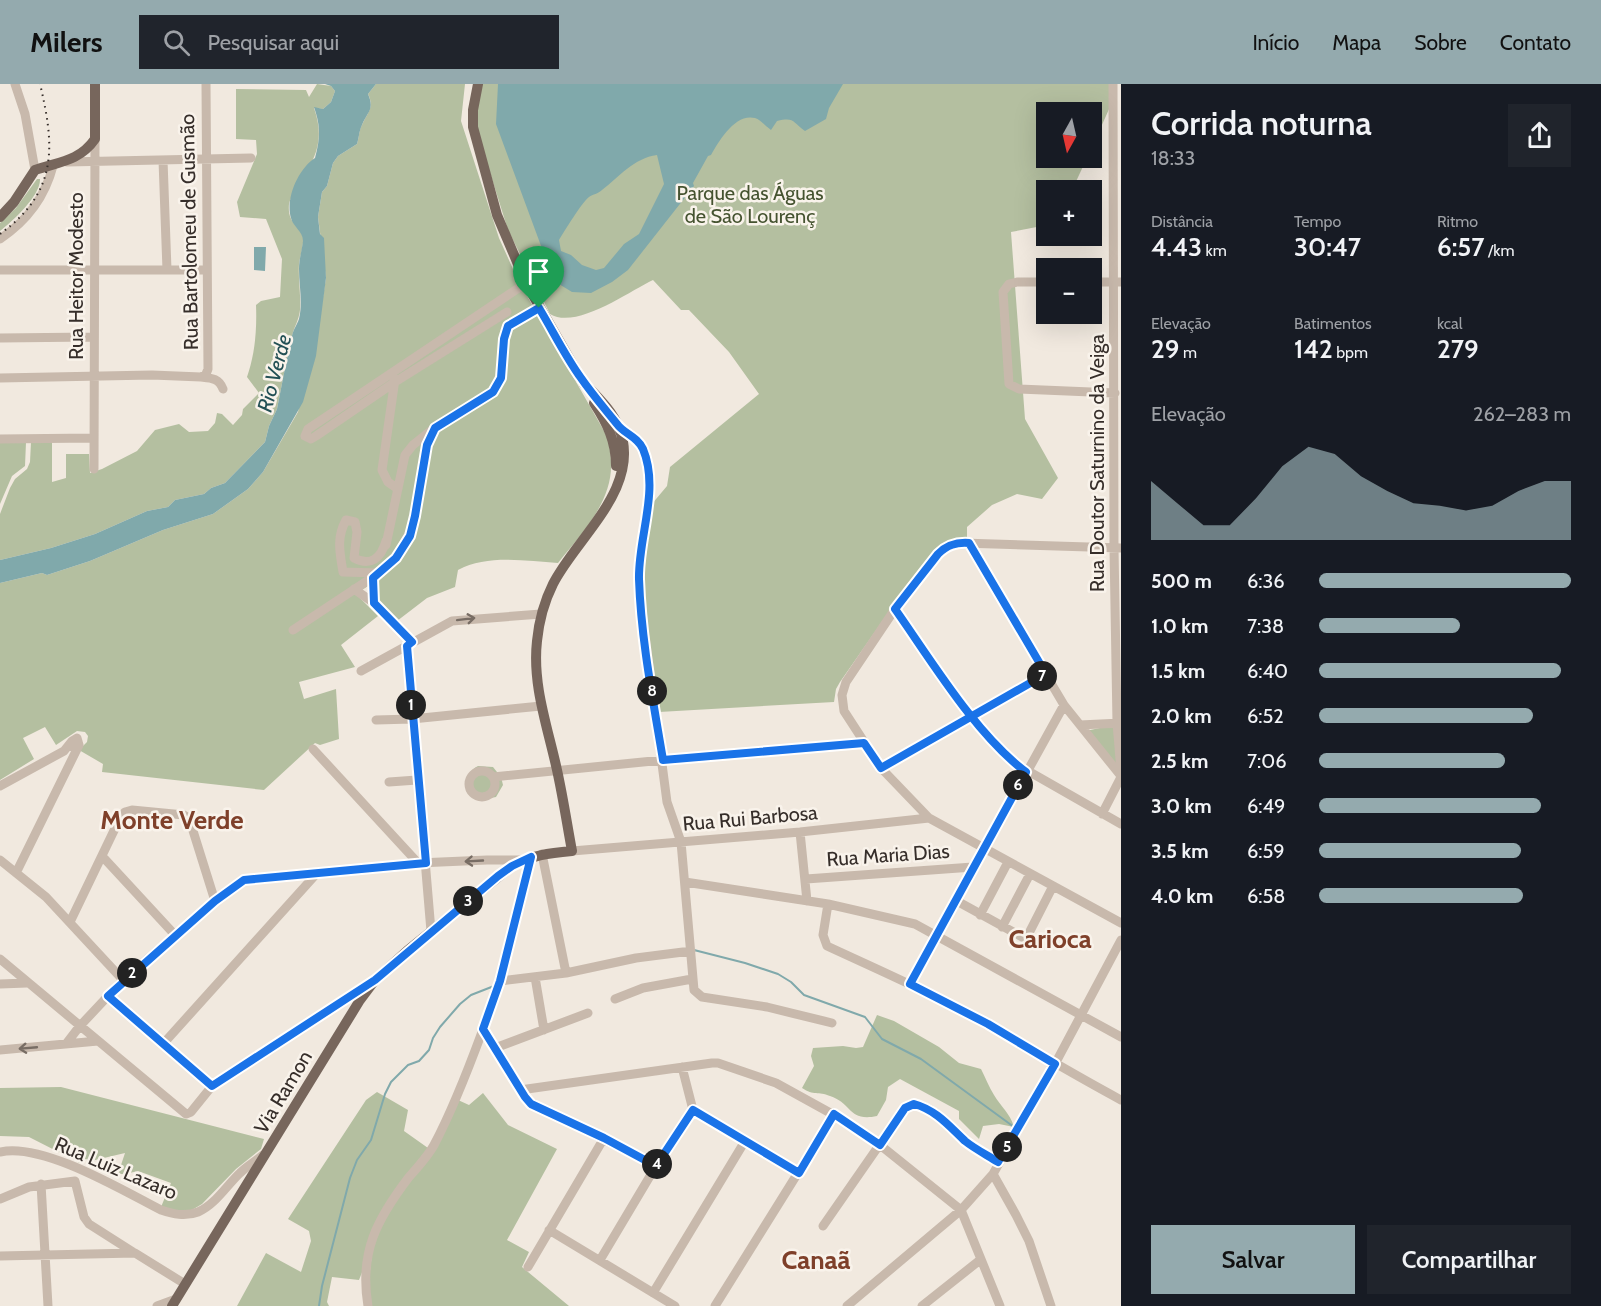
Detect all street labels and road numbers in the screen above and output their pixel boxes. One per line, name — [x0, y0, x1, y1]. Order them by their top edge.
street label: Rua Bartolomeu de Gusmão — [175, 114, 203, 350]
street label: Rua Heitor Modesto — [64, 192, 88, 360]
street label: Rua Doutor Saturnino da Veiga — [1085, 334, 1109, 592]
street label: Rua Rui Barbosa — [682, 800, 819, 836]
street label: Rua Maria Dias — [826, 839, 950, 871]
street label: Via Ramon — [249, 1046, 317, 1138]
street label: Rua Luiz Lazaro — [51, 1131, 181, 1205]

